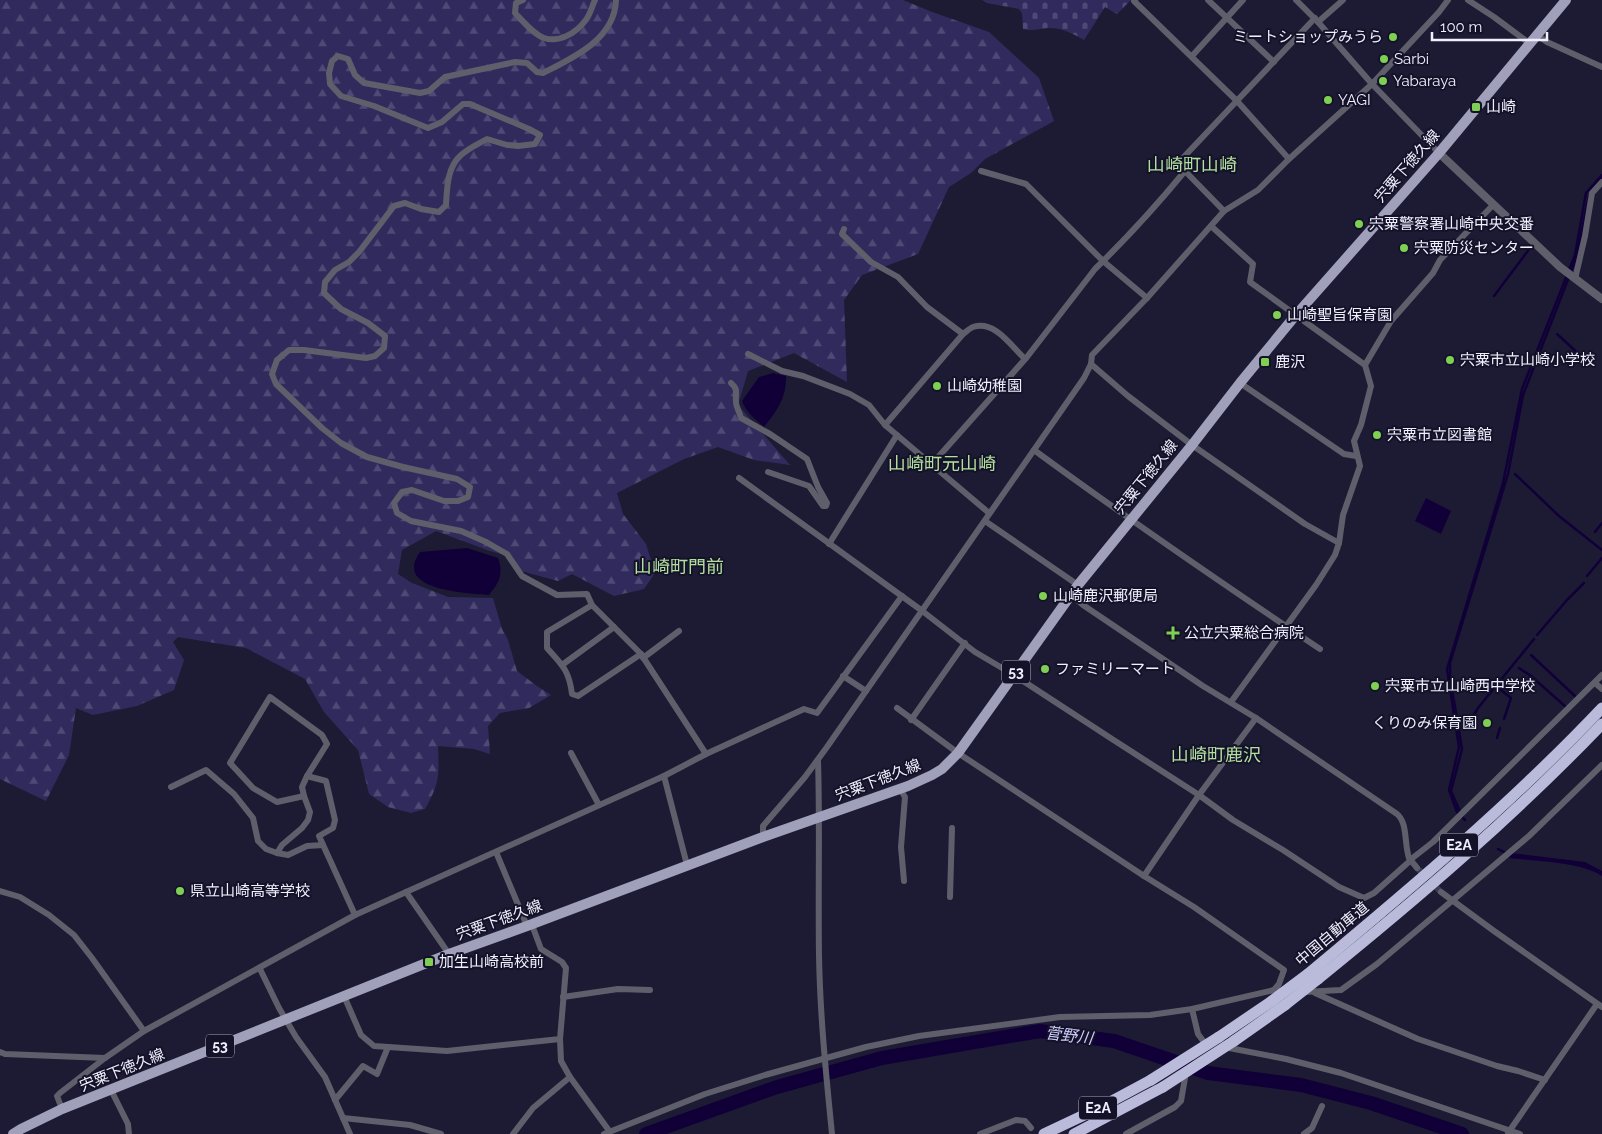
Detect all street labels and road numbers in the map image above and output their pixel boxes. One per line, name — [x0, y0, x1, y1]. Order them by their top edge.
street label: 宍粟下徳久線 — [1371, 126, 1443, 206]
street label: 宍粟下徳久線 — [1111, 436, 1181, 518]
road number: 53 — [1002, 660, 1030, 684]
street label: 宍粟下徳久線 — [833, 755, 923, 805]
road number: E2A — [1440, 834, 1478, 856]
street label: 宍粟下徳久線 — [454, 896, 544, 944]
street label: 中国自動車道 — [1292, 898, 1372, 970]
road number: 53 — [206, 1034, 234, 1058]
street label: 宍粟下徳久線 — [77, 1045, 167, 1095]
road number: E2A — [1079, 1096, 1117, 1120]

